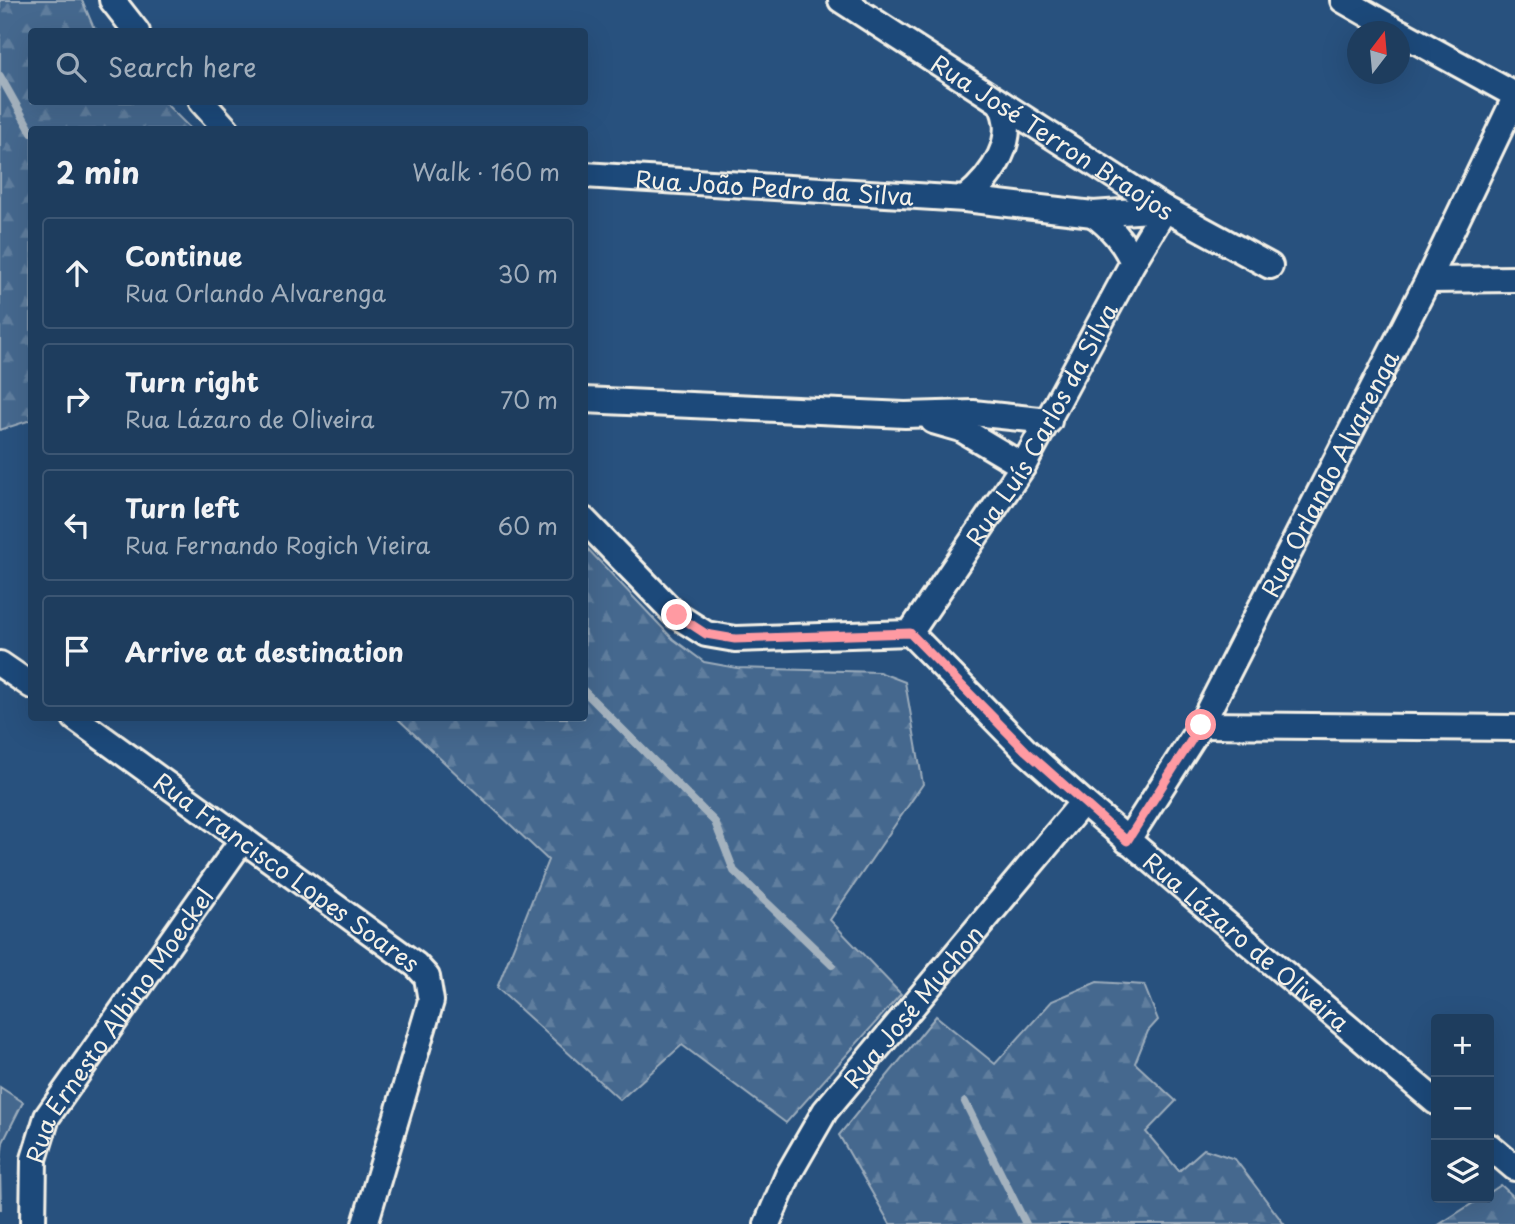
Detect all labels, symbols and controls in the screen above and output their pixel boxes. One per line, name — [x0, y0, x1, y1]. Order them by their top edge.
north arrow — [1347, 21, 1410, 84]
search box — [28, 28, 588, 105]
street label: Rua José Terron Braojos — [924, 45, 1180, 228]
text: Search here — [108, 47, 257, 86]
icon: search — [52, 48, 90, 86]
text: 2 min — [56, 149, 140, 194]
text: Walk · 160 m — [412, 154, 560, 189]
street label: Rua João Pedro da Silva — [634, 160, 915, 214]
text: Continue — [125, 236, 242, 275]
icon: ahead — [58, 254, 96, 292]
text: 30 m — [497, 256, 558, 291]
text: Rua Orlando Alvarenga — [125, 275, 386, 310]
street label: Rua Luís Carlos da Silva — [956, 296, 1126, 553]
street label: Rua Orlando Alvarenga — [1251, 344, 1407, 603]
text: Turn right — [125, 362, 259, 401]
icon: right — [58, 380, 96, 418]
text: 70 m — [500, 382, 558, 417]
text: Rua Lázaro de Oliveira — [125, 401, 375, 436]
text: Turn left — [125, 488, 240, 527]
icon: left — [58, 506, 96, 544]
text: 60 m — [498, 508, 558, 543]
text: Rua Fernando Rogich Vieira — [125, 527, 430, 562]
route end — [661, 599, 692, 630]
icon: arrive — [58, 632, 96, 670]
text: Arrive at destination — [125, 632, 404, 671]
route start — [1185, 709, 1216, 740]
street label: Rua Francisco Lopes Soares — [147, 763, 428, 980]
street label: Rua Lázaro de Oliveira — [1136, 843, 1358, 1039]
street label: Rua Ernesto Albino Moeckel — [16, 880, 221, 1167]
street label: Rua José Muchon — [834, 917, 991, 1095]
map controls — [1431, 1014, 1494, 1203]
button: + — [1431, 1014, 1494, 1077]
button: − — [1431, 1077, 1494, 1140]
button: layers — [1431, 1140, 1494, 1203]

